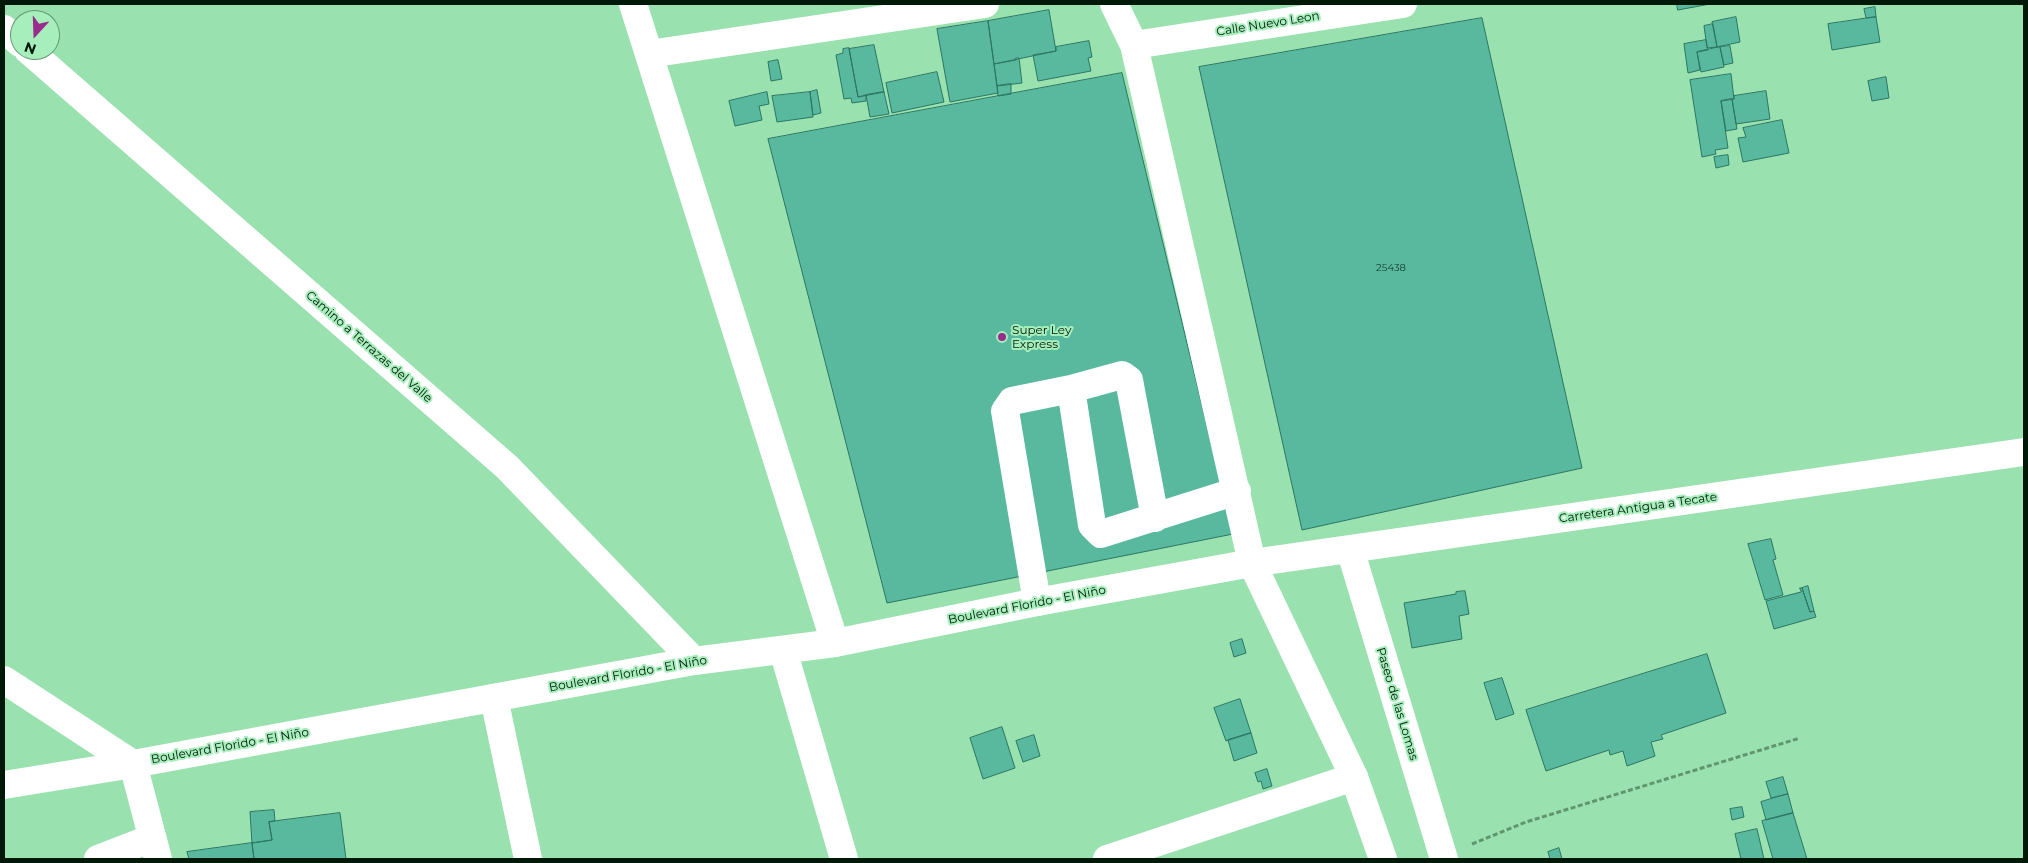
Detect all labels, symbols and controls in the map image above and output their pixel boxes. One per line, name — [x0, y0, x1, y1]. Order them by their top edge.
street label: Calle Nuevo Leon — [1215, 9, 1321, 39]
north arrow — [10, 10, 60, 60]
text: N — [22, 38, 39, 59]
house number: 25438 — [1376, 262, 1406, 274]
street label: Camino a Terrazas del Valle — [303, 288, 435, 406]
place label: Super Ley Express — [1012, 323, 1071, 351]
marker: Super Ley Express — [996, 331, 1008, 343]
street label: Carretera Antigua a Tecate — [1558, 490, 1718, 526]
street label: Boulevard Florido - El Niño — [947, 583, 1107, 627]
street label: Paseo de las Lomas — [1373, 646, 1421, 762]
street label: Boulevard Florido - El Niño — [548, 653, 708, 695]
street label: Boulevard Florido - El Niño — [150, 725, 310, 767]

